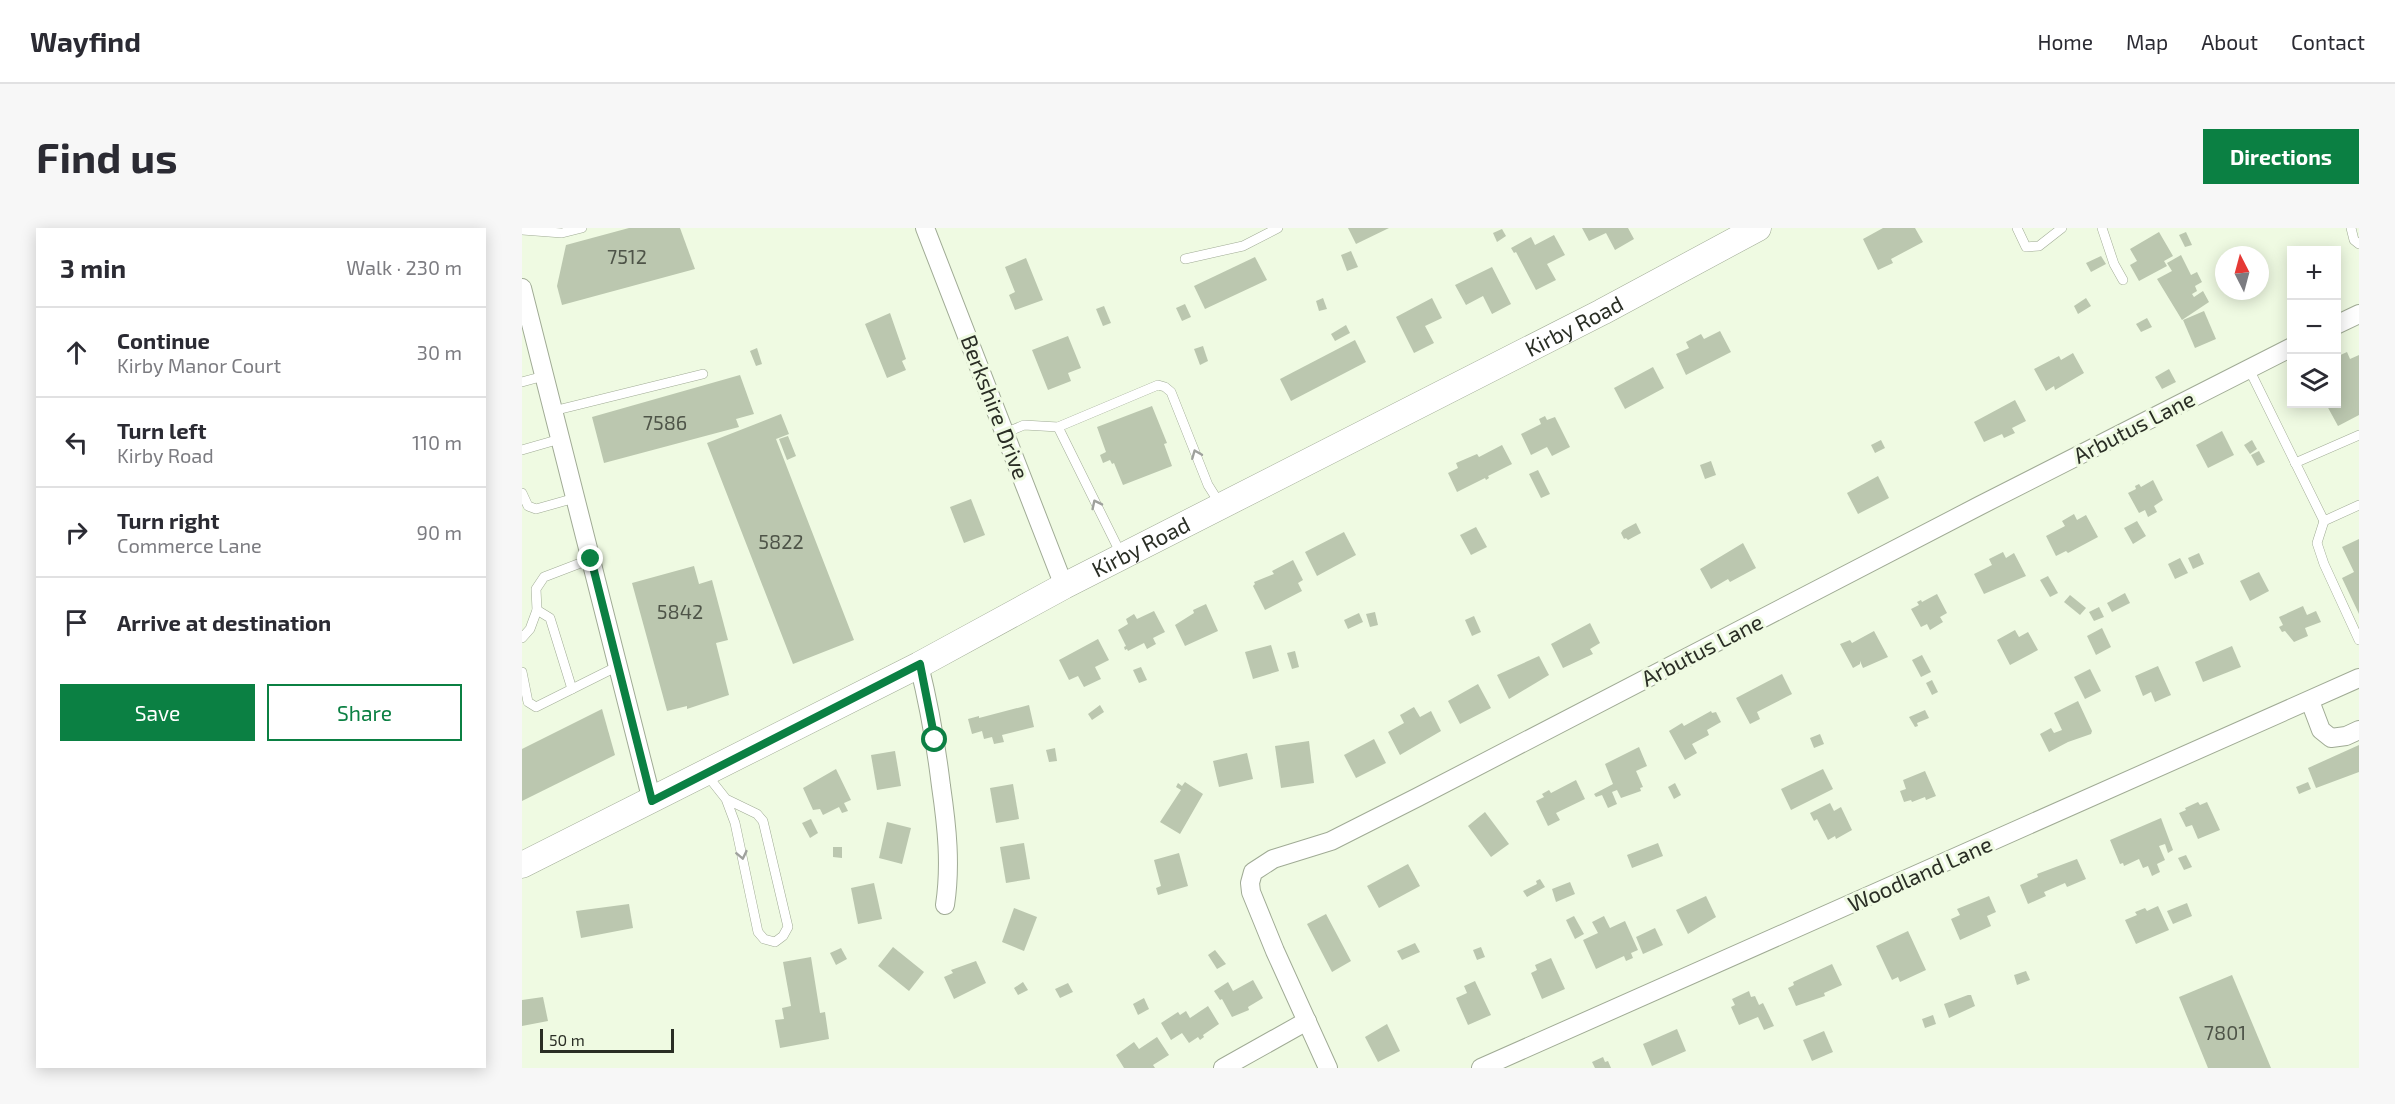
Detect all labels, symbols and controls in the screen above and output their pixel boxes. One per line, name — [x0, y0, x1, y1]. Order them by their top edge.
text: Wayfind — [30, 24, 141, 58]
text: Home — [2037, 29, 2093, 54]
text: Map — [2126, 29, 2168, 54]
text: About — [2201, 29, 2258, 54]
text: Contact — [2291, 29, 2365, 54]
button: Directions — [2203, 129, 2359, 184]
text: Find us — [36, 131, 178, 181]
house number: 7512 — [607, 244, 647, 268]
north arrow — [2215, 246, 2269, 300]
map controls — [2287, 246, 2341, 408]
button: + — [2287, 246, 2341, 300]
text: 3 min — [60, 252, 126, 283]
text: Walk · 230 m — [346, 255, 462, 279]
street label: Kirby Road — [1520, 289, 1627, 361]
button: − — [2287, 300, 2341, 354]
text: Continue — [117, 327, 210, 353]
street label: Berkshire Drive — [956, 331, 1035, 482]
icon: ahead — [60, 336, 93, 369]
text: 30 m — [417, 340, 462, 364]
text: Kirby Manor Court — [117, 353, 281, 377]
button: layers — [2287, 354, 2341, 408]
street label: Arbutus Lane — [2069, 384, 2199, 468]
house number: 7586 — [643, 410, 687, 434]
text: Turn left — [117, 417, 206, 443]
icon: left — [60, 426, 93, 459]
text: 110 m — [412, 430, 462, 454]
text: Kirby Road — [117, 443, 214, 467]
one-way arrow — [1190, 449, 1203, 459]
one-way arrow — [1092, 499, 1104, 510]
text: Turn right — [117, 507, 219, 533]
street label: Kirby Road — [1087, 510, 1194, 582]
icon: right — [60, 516, 93, 549]
text: 90 m — [417, 520, 462, 544]
house number: 5822 — [758, 529, 804, 553]
text: Commerce Lane — [117, 533, 262, 557]
route end — [577, 545, 603, 571]
house number: 5842 — [657, 599, 703, 623]
icon: arrive — [60, 606, 93, 639]
street label: Arbutus Lane — [1637, 607, 1767, 691]
text: Arrive at destination — [117, 609, 331, 635]
button: Save — [60, 684, 255, 741]
button: Share — [267, 684, 462, 741]
route start — [921, 726, 947, 752]
street label: Woodland Lane — [1844, 830, 1996, 916]
one-way arrow — [735, 850, 748, 860]
house number: 7801 — [2204, 1020, 2246, 1044]
scale bar — [540, 1026, 674, 1054]
text: 50 m — [549, 1030, 585, 1049]

